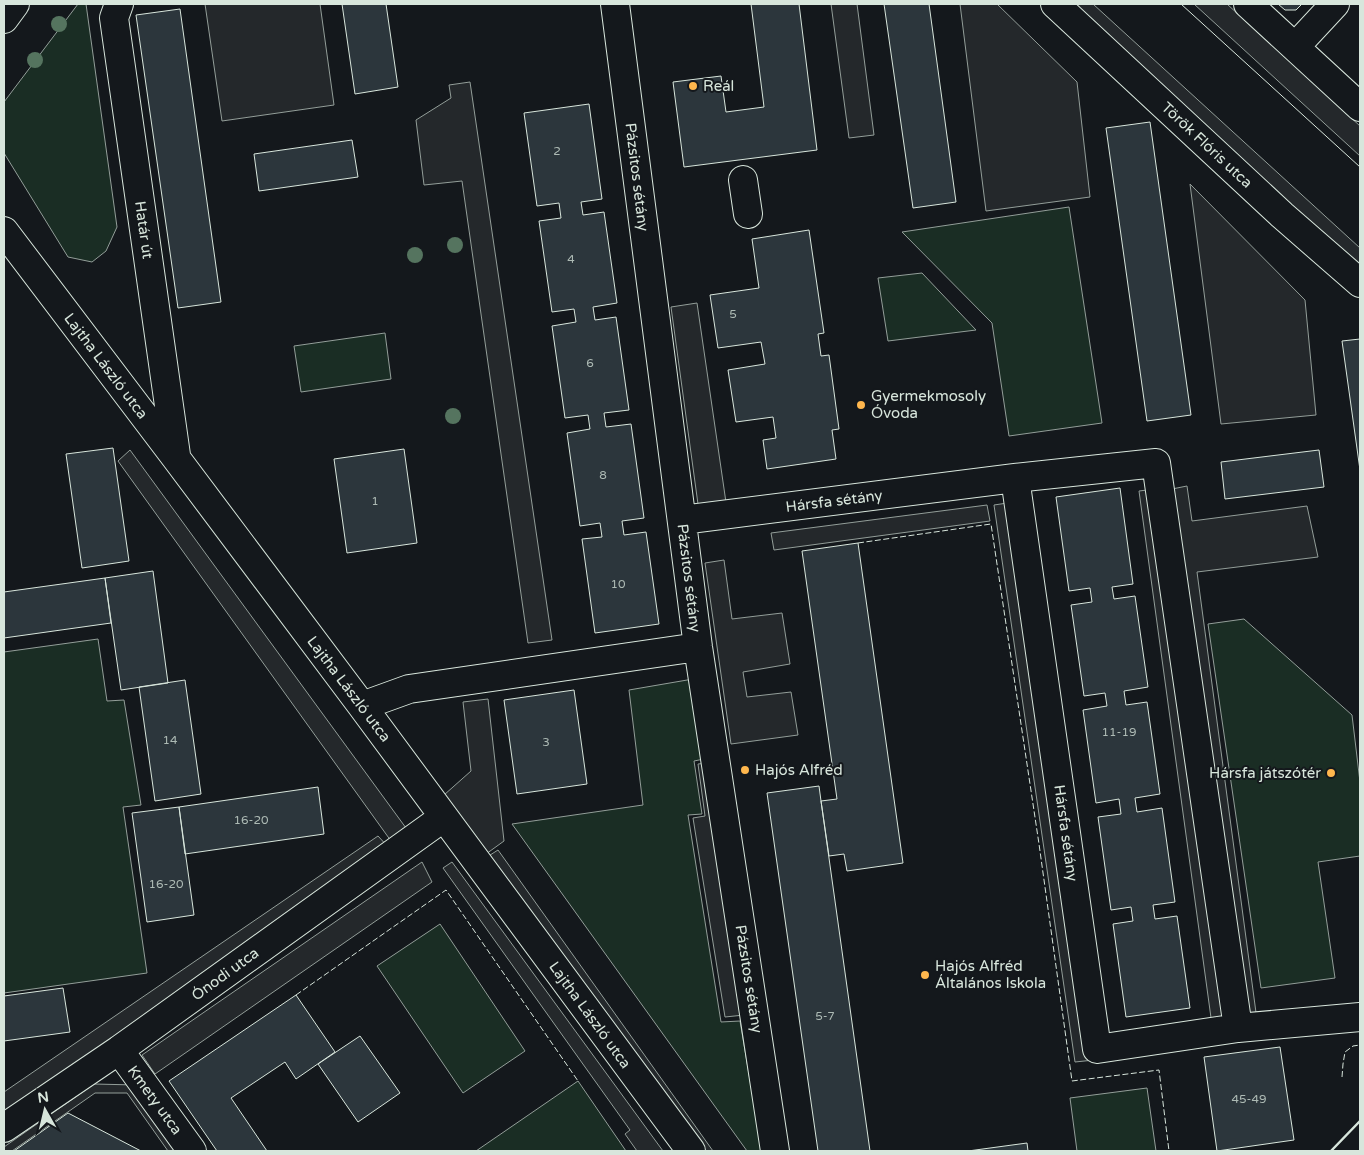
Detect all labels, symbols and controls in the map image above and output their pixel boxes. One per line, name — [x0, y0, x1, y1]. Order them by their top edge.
place label: Reál — [703, 77, 734, 95]
marker: Reál — [687, 80, 699, 92]
street label: Török Flóris utca — [1158, 98, 1256, 192]
street label: Pázsitos sétány — [621, 122, 653, 232]
house number: 2 — [553, 144, 561, 158]
street label: Határ út — [131, 200, 157, 260]
house number: 4 — [567, 252, 575, 266]
house number: 5 — [729, 307, 737, 321]
street label: Lajtha László utca — [60, 310, 152, 422]
house number: 6 — [586, 356, 594, 370]
place label: Gyermekmosoly Óvoda — [871, 387, 986, 422]
marker: Gyermekmosoly Óvoda — [855, 399, 867, 411]
house number: 8 — [599, 468, 607, 482]
street label: Hársfa sétány — [785, 486, 883, 516]
house number: 1 — [371, 494, 379, 508]
street label: Pázsitos sétány — [673, 523, 705, 633]
house number: 10 — [610, 577, 626, 591]
street label: Lajtha László utca — [303, 633, 395, 745]
house number: 11-19 — [1101, 725, 1137, 739]
house number: 14 — [162, 733, 178, 747]
house number: 3 — [542, 735, 550, 749]
place label: Hajós Alfréd — [755, 761, 843, 779]
marker: Hajós Alfréd — [739, 764, 751, 776]
place label: Hársfa játszótér — [1209, 764, 1321, 782]
marker: Hársfa játszótér — [1325, 767, 1337, 779]
street label: Hársfa sétány — [1050, 784, 1082, 882]
house number: 16-20 — [233, 813, 269, 827]
house number: 16-20 — [148, 877, 184, 891]
street label: Pázsitos sétány — [732, 924, 766, 1034]
street label: Ónodi utca — [188, 944, 262, 1004]
place label: Hajós Alfréd Általános Iskola — [935, 957, 1046, 992]
street label: Lajtha László utca — [545, 958, 635, 1072]
marker: Hajós Alfréd Általános Iskola — [919, 969, 931, 981]
house number: 5-7 — [815, 1009, 835, 1023]
street label: Kmety utca — [124, 1062, 186, 1138]
north arrow — [20, 1085, 70, 1135]
text: N — [37, 1088, 50, 1107]
house number: 45-49 — [1231, 1092, 1267, 1106]

